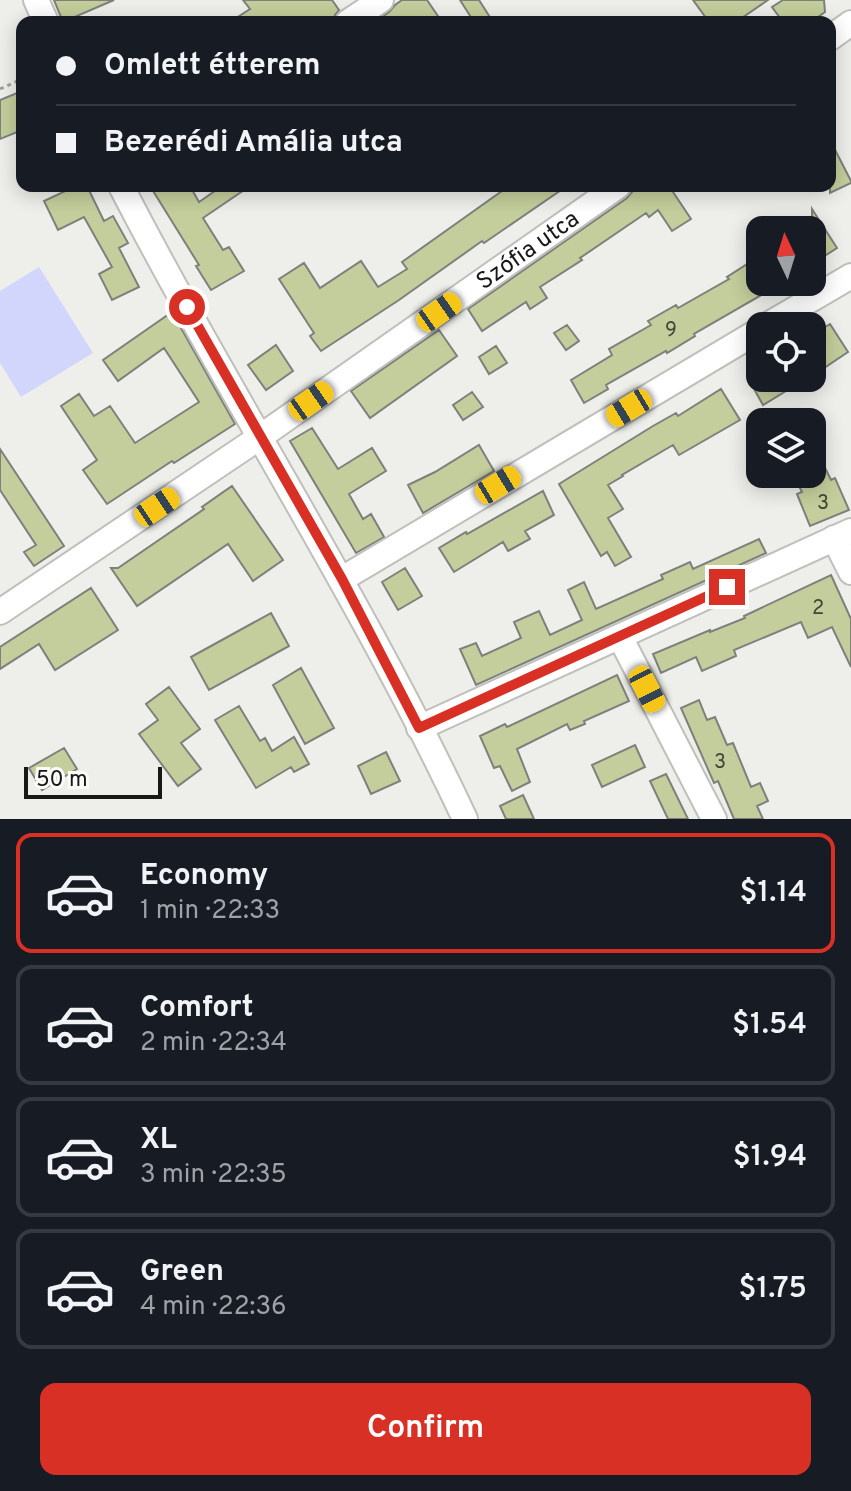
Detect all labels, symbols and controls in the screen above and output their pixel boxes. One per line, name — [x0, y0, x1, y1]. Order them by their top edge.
text: Omlett étterem — [104, 48, 321, 85]
text: Bezerédi Amália utca — [104, 125, 403, 162]
street label: Szófia utca — [471, 205, 586, 298]
north arrow — [746, 216, 826, 296]
map controls — [746, 216, 826, 488]
car — [412, 288, 466, 336]
route start — [169, 289, 205, 325]
button: locate — [746, 312, 826, 392]
house number: 9 — [665, 318, 677, 344]
car — [284, 377, 338, 425]
car — [602, 385, 656, 431]
button: layers — [746, 408, 826, 488]
car — [471, 462, 525, 508]
car — [130, 484, 184, 530]
house number: 3 — [817, 491, 829, 517]
route end — [709, 569, 745, 605]
house number: 2 — [812, 596, 824, 622]
car — [625, 662, 669, 716]
house number: 3 — [714, 750, 726, 776]
scale bar — [24, 763, 162, 799]
text: 50 m — [36, 767, 88, 794]
icon: car — [44, 857, 116, 929]
text: Economy — [140, 858, 268, 895]
text: $1.14 — [740, 875, 807, 912]
text: 1 min · 22:33 — [140, 895, 280, 928]
icon: car — [44, 989, 116, 1061]
text: Comfort — [140, 990, 253, 1027]
text: $1.54 — [732, 1007, 807, 1044]
text: 2 min · 22:34 — [140, 1027, 287, 1060]
icon: car — [44, 1121, 116, 1193]
text: XL — [140, 1122, 177, 1159]
text: $1.94 — [733, 1139, 807, 1176]
text: 3 min · 22:35 — [140, 1159, 287, 1192]
icon: car — [44, 1253, 116, 1325]
text: Green — [140, 1254, 224, 1291]
text: $1.75 — [739, 1271, 807, 1308]
text: 4 min · 22:36 — [140, 1291, 287, 1324]
button: Confirm — [40, 1383, 811, 1475]

